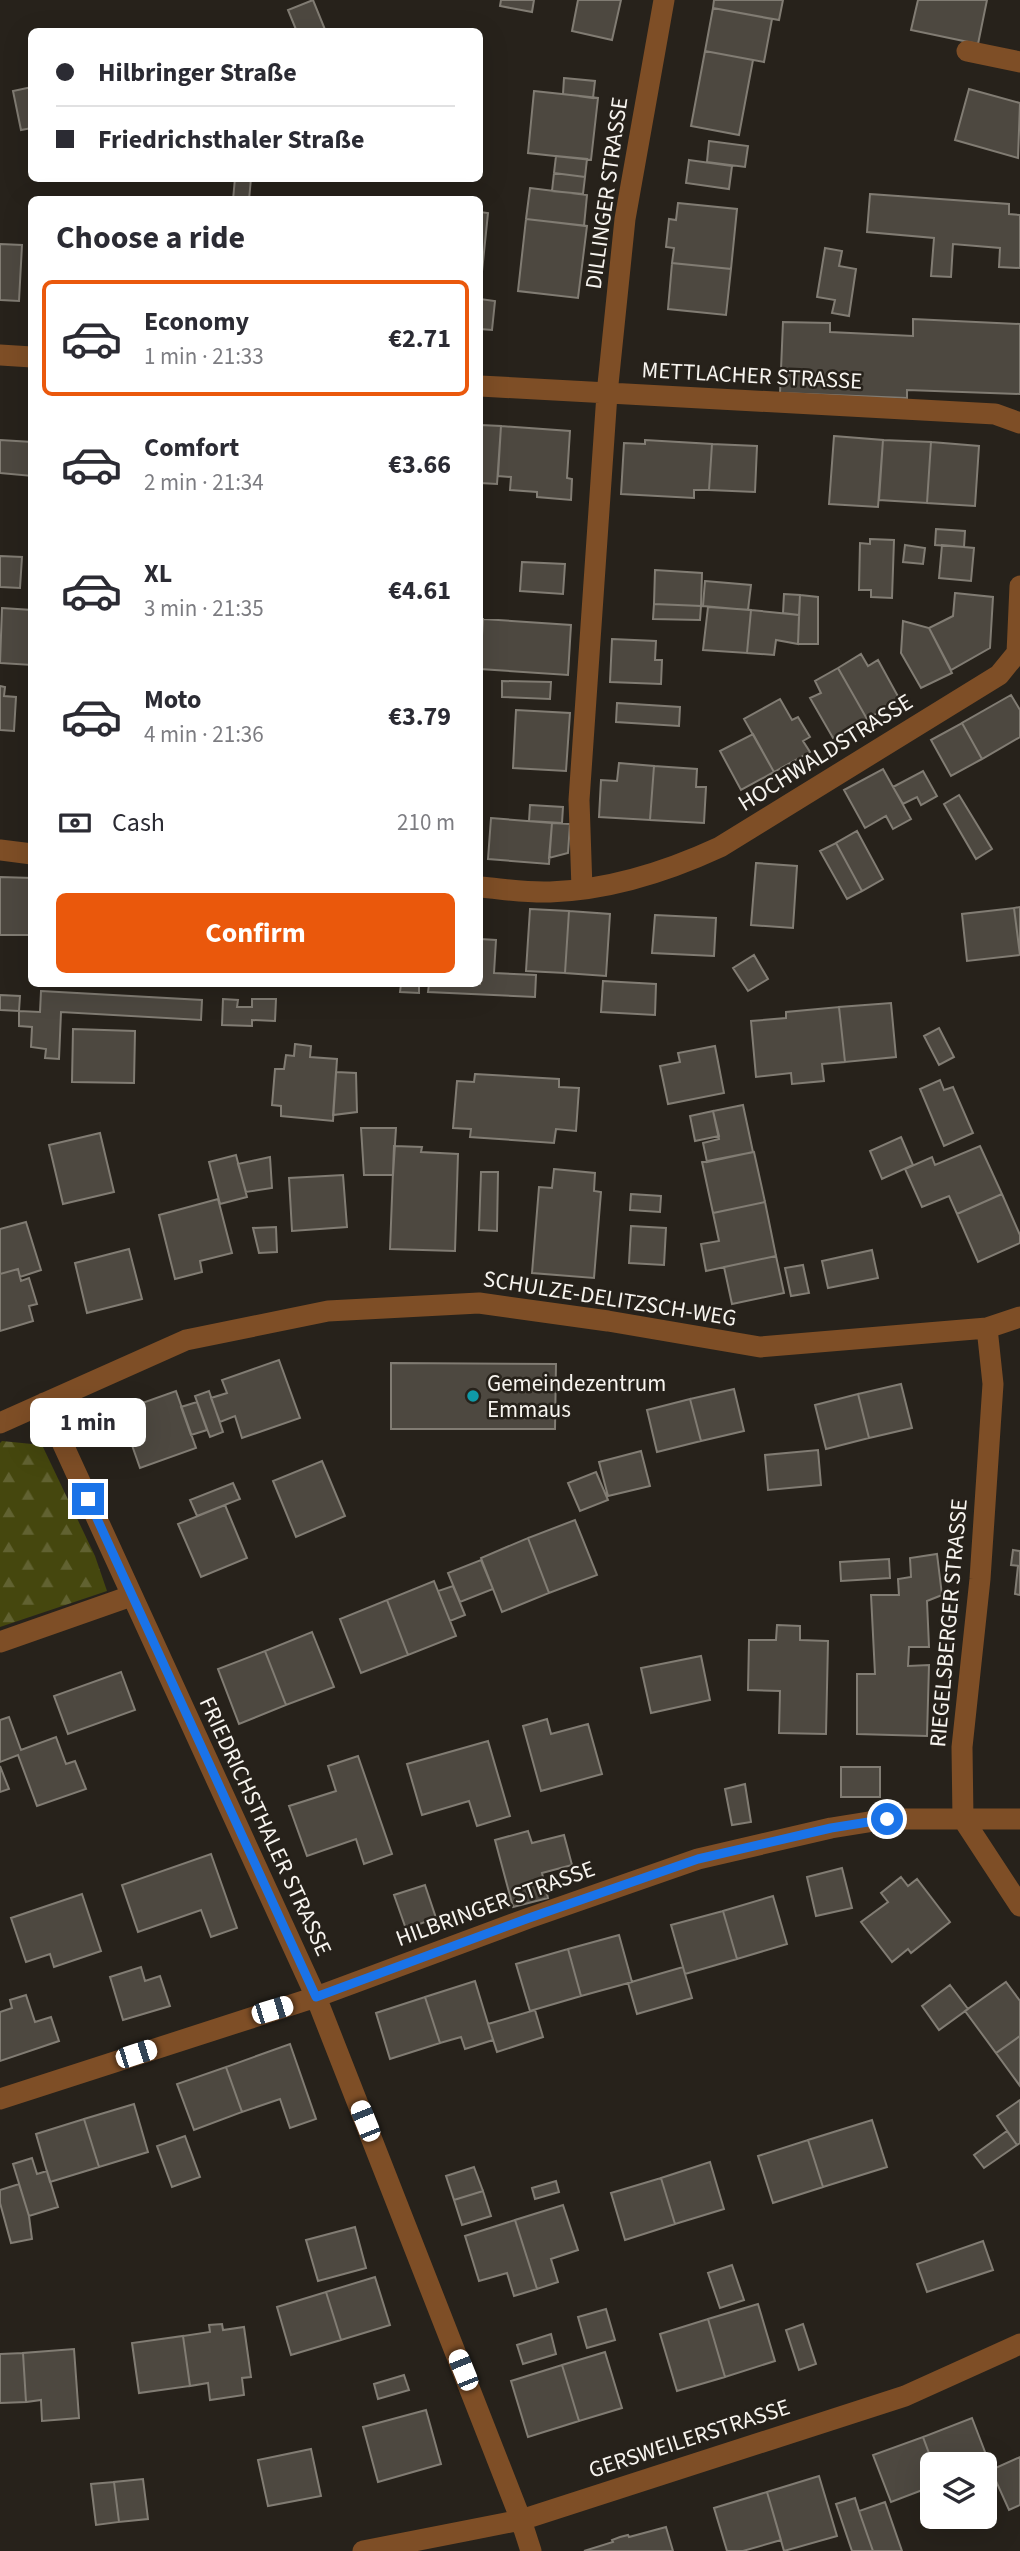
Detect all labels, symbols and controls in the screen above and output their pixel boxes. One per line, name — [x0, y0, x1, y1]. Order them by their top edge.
text: Hilbringer Straße — [98, 54, 297, 91]
street label: DILLINGER STRASSE — [577, 95, 636, 291]
text: Friedrichsthaler Straße — [98, 121, 364, 158]
text: Choose a ride — [56, 215, 245, 261]
text: Economy — [144, 303, 249, 340]
icon: car — [60, 307, 123, 370]
text: €2.71 — [388, 320, 451, 357]
text: 1 min · 21:33 — [144, 340, 264, 373]
street label: METTLACHER STRASSE — [641, 353, 863, 398]
text: Comfort — [144, 429, 239, 466]
icon: car — [60, 433, 123, 496]
text: €3.66 — [388, 446, 451, 483]
text: 2 min · 21:34 — [144, 466, 264, 499]
text: XL — [144, 555, 172, 592]
icon: car — [60, 559, 123, 622]
text: €4.61 — [388, 572, 451, 609]
text: 3 min · 21:35 — [144, 592, 264, 625]
text: Moto — [144, 681, 201, 718]
icon: car — [60, 685, 123, 748]
street label: HOCHWALDSTRASSE — [732, 685, 919, 819]
text: €3.79 — [388, 698, 451, 735]
text: 4 min · 21:36 — [144, 718, 264, 751]
icon: cash — [56, 804, 94, 842]
text: Cash — [112, 804, 165, 841]
text: 210 m — [397, 806, 455, 839]
button: Confirm — [56, 893, 455, 973]
street label: SCHULZE-DELITZSCH-WEG — [481, 1262, 739, 1335]
place label: Gemeindezentrum Emmaus — [487, 1367, 666, 1426]
marker: Gemeindezentrum Emmaus — [465, 1388, 481, 1404]
callout: 1 min — [30, 1398, 146, 1446]
text: 1 min — [60, 1406, 116, 1439]
route end — [72, 1483, 104, 1515]
street label: RIEGELSBERGER STRASSE — [921, 1497, 976, 1749]
street label: FRIEDRICHSTHALER STRASSE — [191, 1691, 340, 1961]
route start — [871, 1803, 903, 1835]
street label: HILBRINGER STRASSE — [391, 1852, 599, 1955]
car — [249, 1994, 296, 2026]
car — [113, 2038, 160, 2070]
car — [348, 2098, 383, 2144]
car — [446, 2347, 481, 2393]
street label: GERSWEILERSTRASSE — [584, 2390, 794, 2487]
map controls — [920, 2452, 997, 2529]
button: layers — [920, 2452, 997, 2529]

